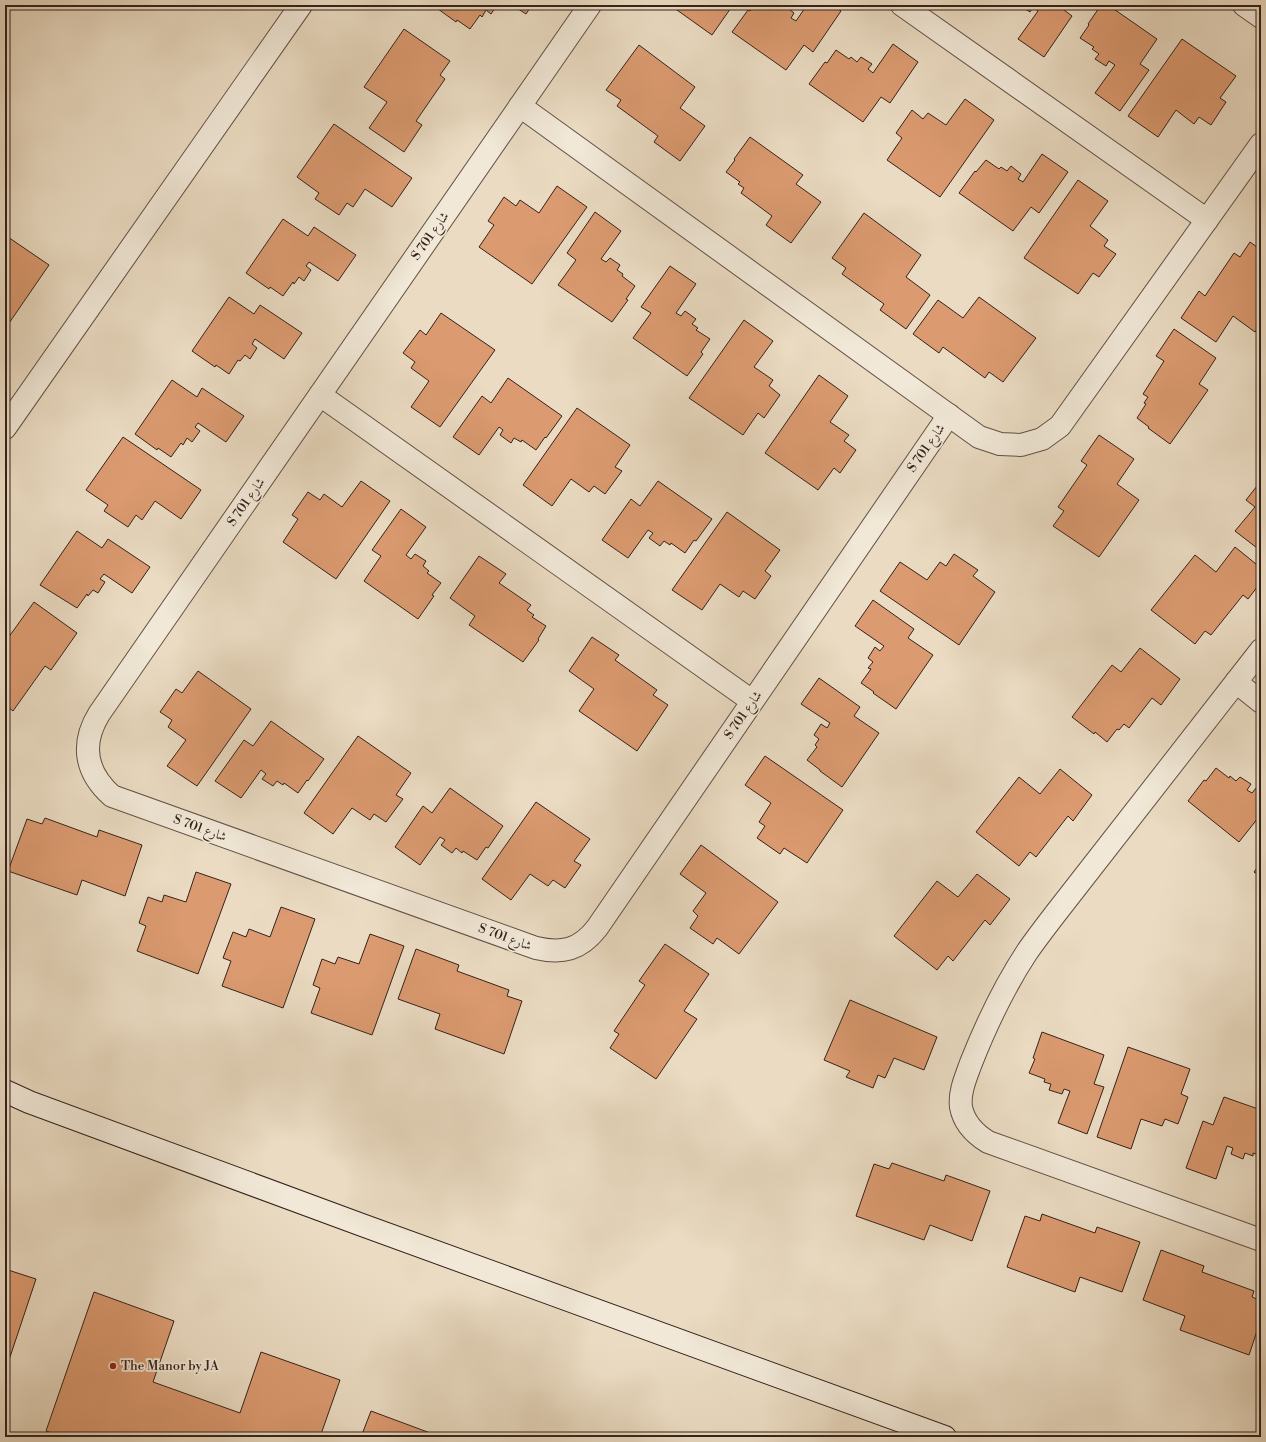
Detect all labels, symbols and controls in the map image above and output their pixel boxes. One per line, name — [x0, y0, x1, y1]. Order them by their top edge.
street label: S 701 شارع — [408, 209, 455, 265]
street label: S 701 شارع — [904, 421, 951, 477]
street label: S 701 شارع — [224, 475, 271, 531]
street label: S 701 شارع — [721, 688, 768, 744]
street label: S 701 شارع — [170, 811, 229, 848]
street label: S 701 شارع — [475, 920, 534, 957]
place label: The Manor by JA — [121, 1358, 220, 1374]
marker: The Manor by JA — [108, 1361, 118, 1371]

